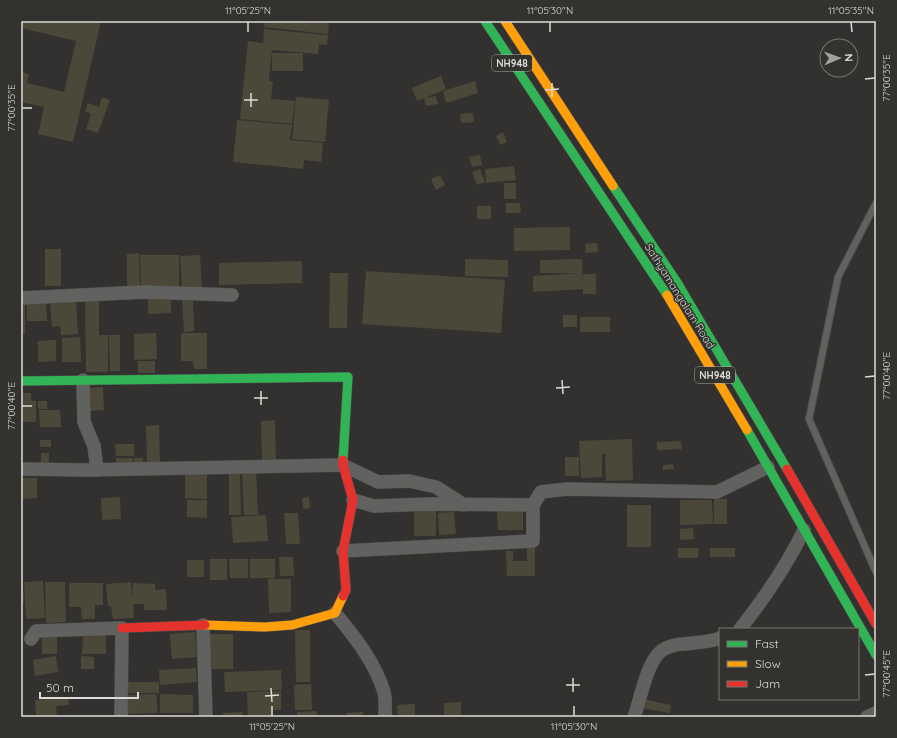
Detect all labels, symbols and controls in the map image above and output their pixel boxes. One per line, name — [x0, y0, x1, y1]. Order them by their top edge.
text: 11°05'25"N — [225, 4, 271, 17]
text: 11°05'30"N — [527, 4, 573, 17]
text: 11°05'35"N — [828, 4, 874, 17]
north arrow — [819, 38, 859, 78]
text: N — [842, 53, 856, 62]
text: 77°00'35"E — [880, 54, 893, 102]
road number: NH948 — [492, 55, 532, 71]
text: 77°00'35"E — [5, 84, 18, 132]
street label: Sathyamangalam Road — [642, 241, 718, 351]
text: 77°00'40"E — [880, 352, 893, 400]
road number: NH948 — [695, 367, 735, 383]
text: 77°00'40"E — [5, 382, 18, 430]
legend — [719, 628, 859, 700]
text: Fast — [755, 636, 779, 651]
text: 77°00'45"E — [880, 650, 893, 698]
text: Slow — [755, 656, 781, 671]
scale bar — [40, 674, 138, 700]
text: Jam — [755, 676, 780, 691]
text: 50 m — [46, 680, 74, 695]
text: 11°05'25"N — [249, 720, 295, 733]
text: 11°05'30"N — [551, 720, 597, 733]

